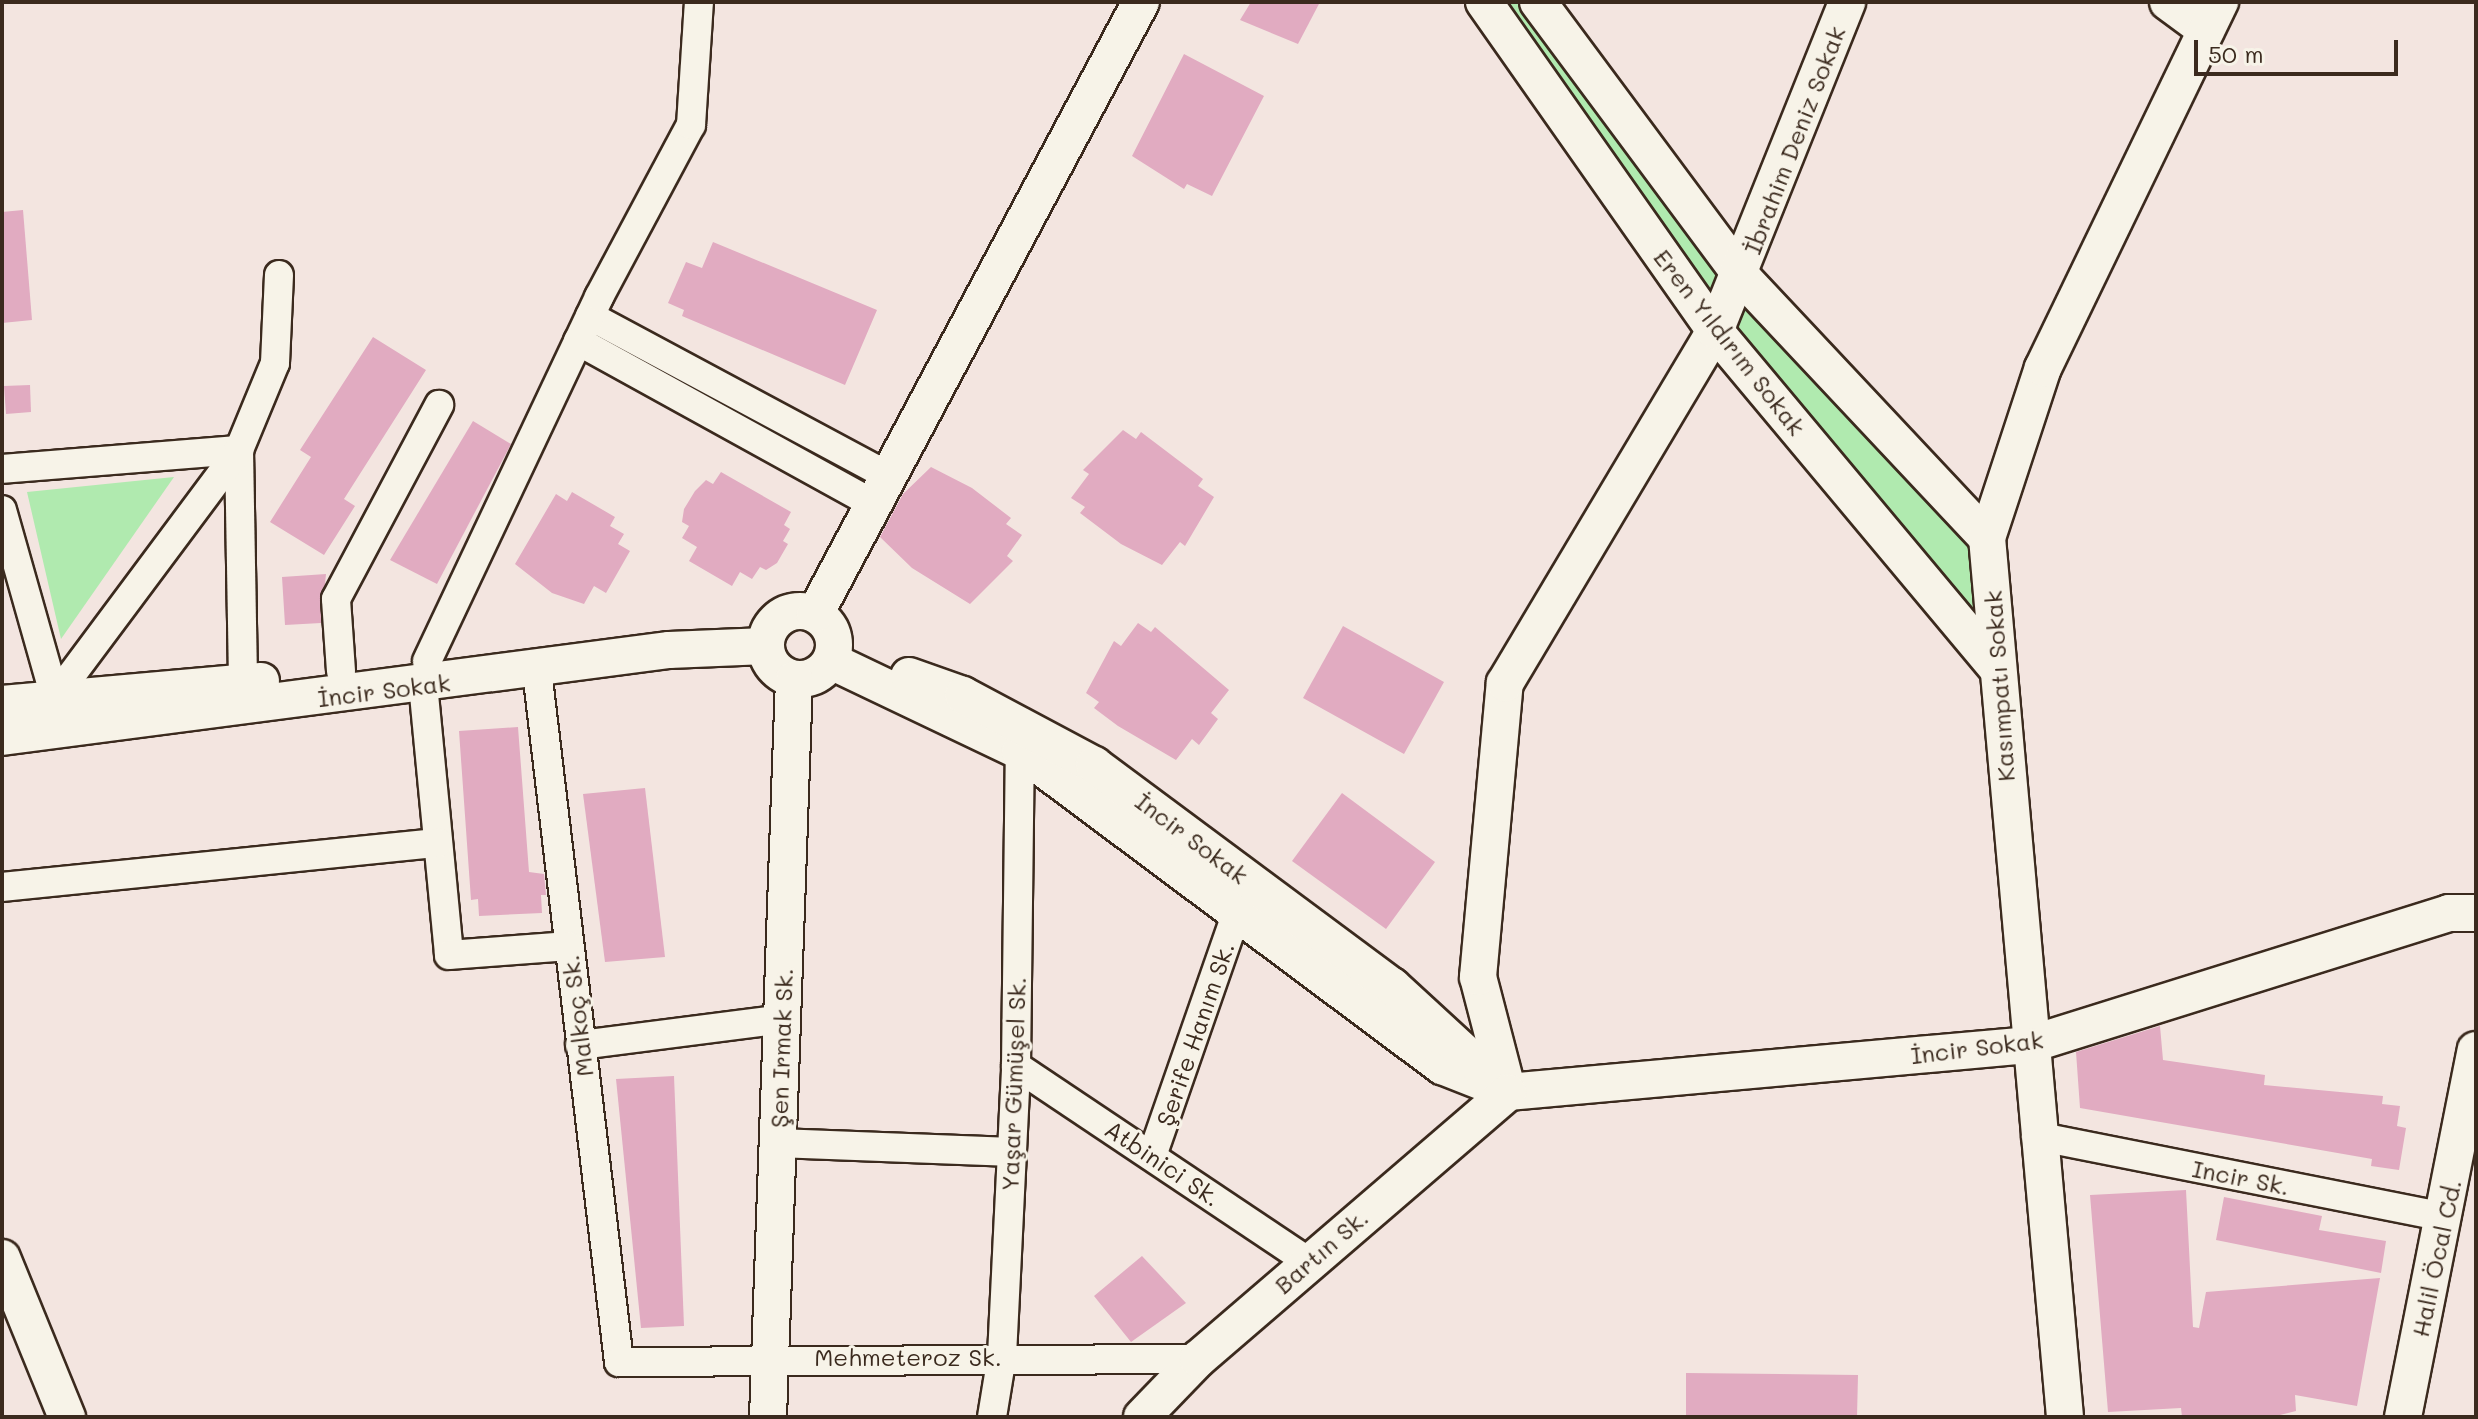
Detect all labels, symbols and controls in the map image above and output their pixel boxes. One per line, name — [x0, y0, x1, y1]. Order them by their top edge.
street label: İbrahim Deniz Sokak — [1737, 22, 1851, 258]
scale bar — [2198, 24, 2402, 74]
text: 50 m — [2208, 38, 2264, 69]
street label: Eren Yıldırım Sokak — [1648, 243, 1812, 441]
street label: Kasımpatı Sokak — [1978, 589, 2020, 783]
street label: İncir Sokak — [316, 668, 452, 712]
street label: İncir Sokak — [1130, 786, 1254, 890]
street label: Şerife Hanım Sk. — [1150, 938, 1240, 1130]
street label: Malkoç Sk. — [555, 954, 599, 1078]
street label: Şen Irmak Sk. — [764, 968, 798, 1128]
street label: Yaşar Gümüşel Sk. — [995, 976, 1031, 1192]
street label: İncir Sokak — [1909, 1025, 2045, 1069]
street label: Atbinici Sk. — [1100, 1114, 1226, 1212]
street label: Incir Sk. — [2190, 1153, 2292, 1201]
street label: Halil Öcal Cd. — [2405, 1177, 2467, 1339]
street label: Bartın Sk. — [1268, 1203, 1374, 1299]
street label: Mehmeteroz Sk. — [814, 1343, 1002, 1371]

